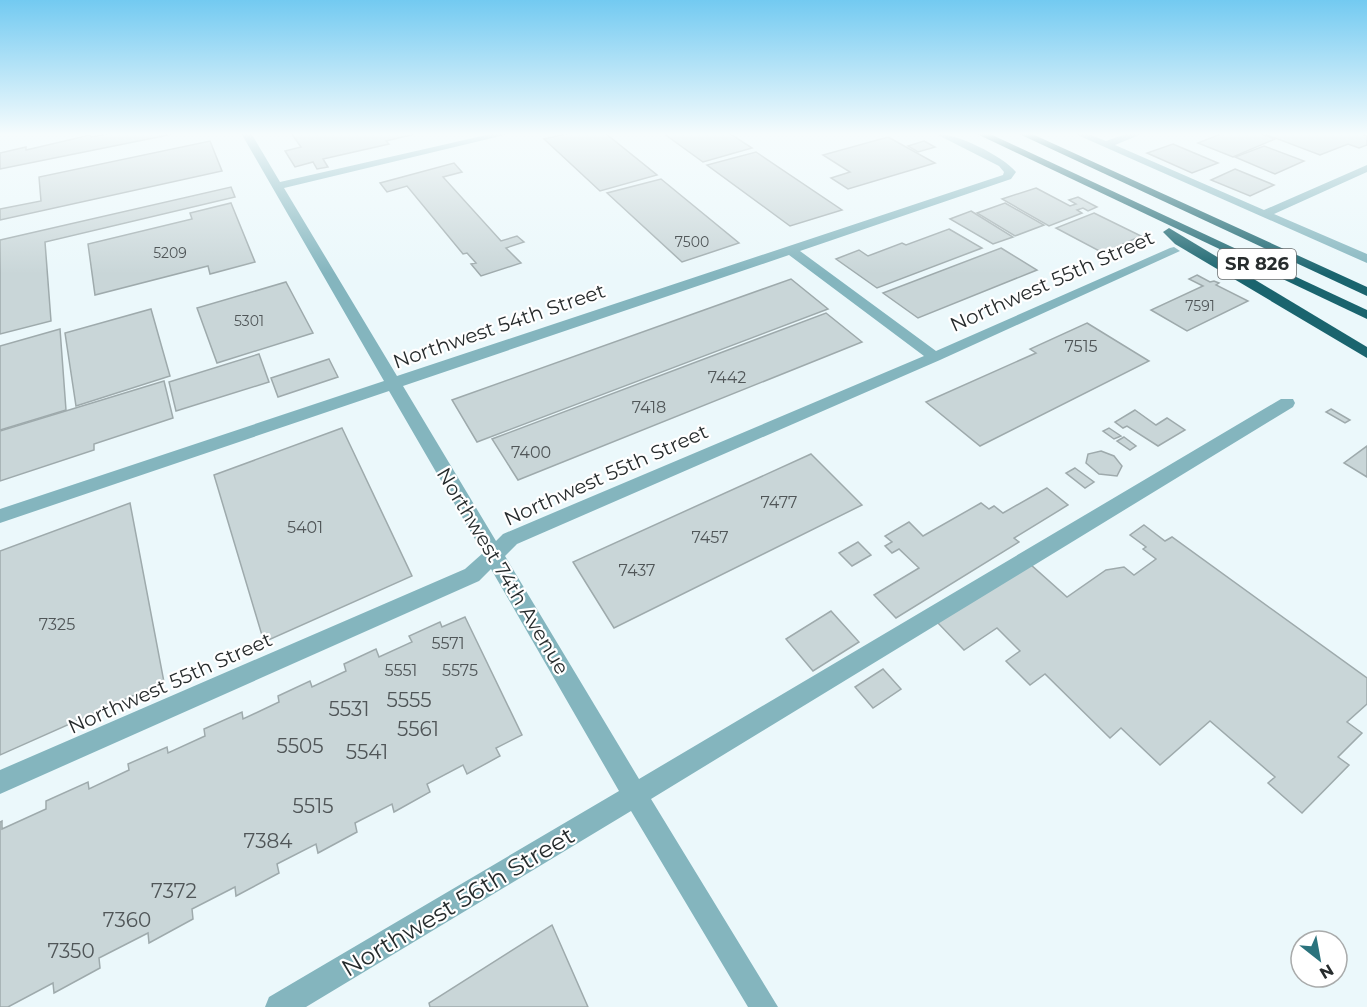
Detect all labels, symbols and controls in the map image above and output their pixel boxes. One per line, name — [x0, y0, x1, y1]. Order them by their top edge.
street label: Northwest 55th Street — [946, 225, 1158, 337]
house number: 7500 — [675, 233, 709, 251]
house number: 5209 — [153, 244, 187, 262]
road number: SR 826 — [1218, 249, 1296, 279]
street label: Northwest 54th Street — [390, 278, 608, 374]
house number: 7591 — [1185, 297, 1215, 315]
house number: 5301 — [234, 312, 264, 330]
house number: 7515 — [1064, 337, 1098, 356]
house number: 7442 — [708, 368, 746, 387]
house number: 7418 — [632, 398, 666, 417]
street label: Northwest 55th Street — [500, 419, 712, 531]
house number: 7400 — [511, 443, 551, 462]
street label: Northwest 74th Avenue — [432, 463, 574, 679]
house number: 7477 — [760, 493, 798, 512]
house number: 5401 — [287, 518, 323, 537]
house number: 7457 — [691, 528, 729, 547]
house number: 7437 — [619, 561, 655, 580]
house number: 7325 — [39, 615, 75, 634]
street label: Northwest 55th Street — [64, 627, 276, 739]
house number: 5571 — [431, 634, 465, 653]
house number: 5551 — [385, 661, 417, 680]
house number: 5575 — [442, 661, 478, 680]
house number: 5555 — [387, 688, 431, 712]
house number: 5531 — [329, 697, 369, 721]
house number: 5561 — [397, 717, 439, 741]
house number: 5505 — [276, 734, 324, 758]
house number: 5541 — [346, 740, 388, 764]
house number: 5515 — [292, 794, 334, 818]
street label: Northwest 56th Street — [336, 820, 580, 983]
house number: 7384 — [244, 829, 292, 853]
house number: 7372 — [151, 879, 197, 903]
house number: 7360 — [103, 908, 151, 932]
north arrow — [1289, 929, 1349, 989]
house number: 7350 — [47, 939, 95, 963]
text: N — [1316, 960, 1337, 983]

